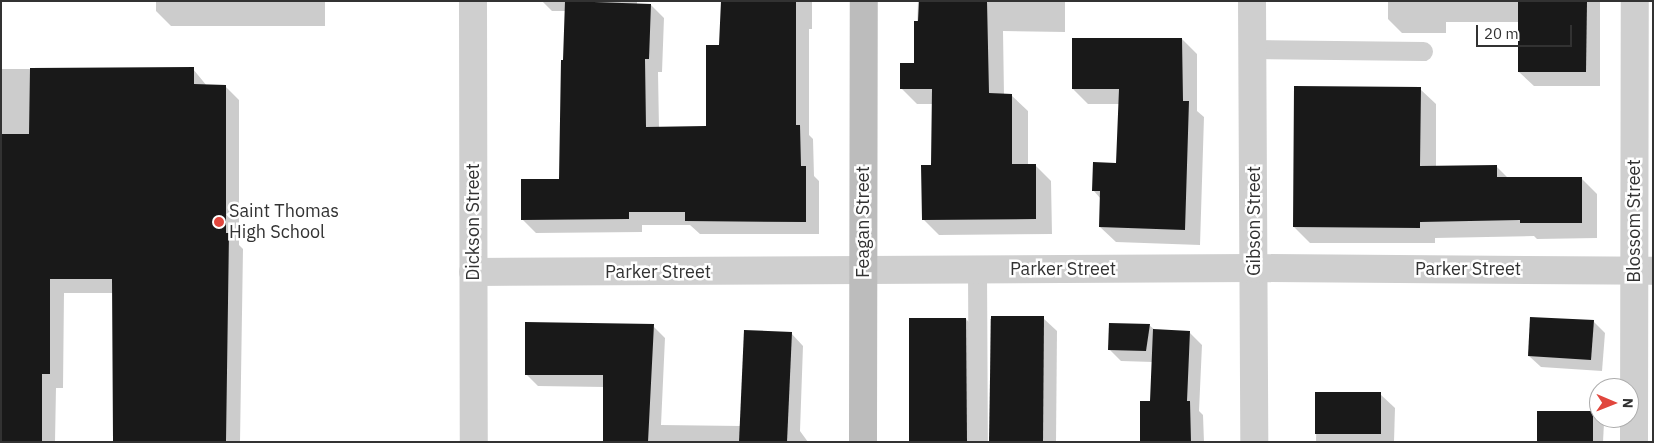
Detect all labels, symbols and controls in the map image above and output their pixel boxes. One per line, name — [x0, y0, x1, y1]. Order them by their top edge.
scale bar — [1479, 15, 1575, 47]
text: 20 m — [1484, 24, 1519, 43]
street label: Blossom Street — [1623, 159, 1645, 283]
street label: Dickson Street — [462, 163, 484, 281]
street label: Feagan Street — [852, 166, 874, 278]
street label: Gibson Street — [1243, 166, 1265, 276]
place label: Saint Thomas High School — [229, 201, 339, 243]
marker: Saint Thomas High School — [213, 216, 225, 228]
street label: Parker Street — [1010, 258, 1116, 280]
street label: Parker Street — [1415, 258, 1521, 280]
street label: Parker Street — [605, 261, 711, 283]
north arrow — [1589, 378, 1639, 428]
text: N — [1619, 398, 1637, 408]

